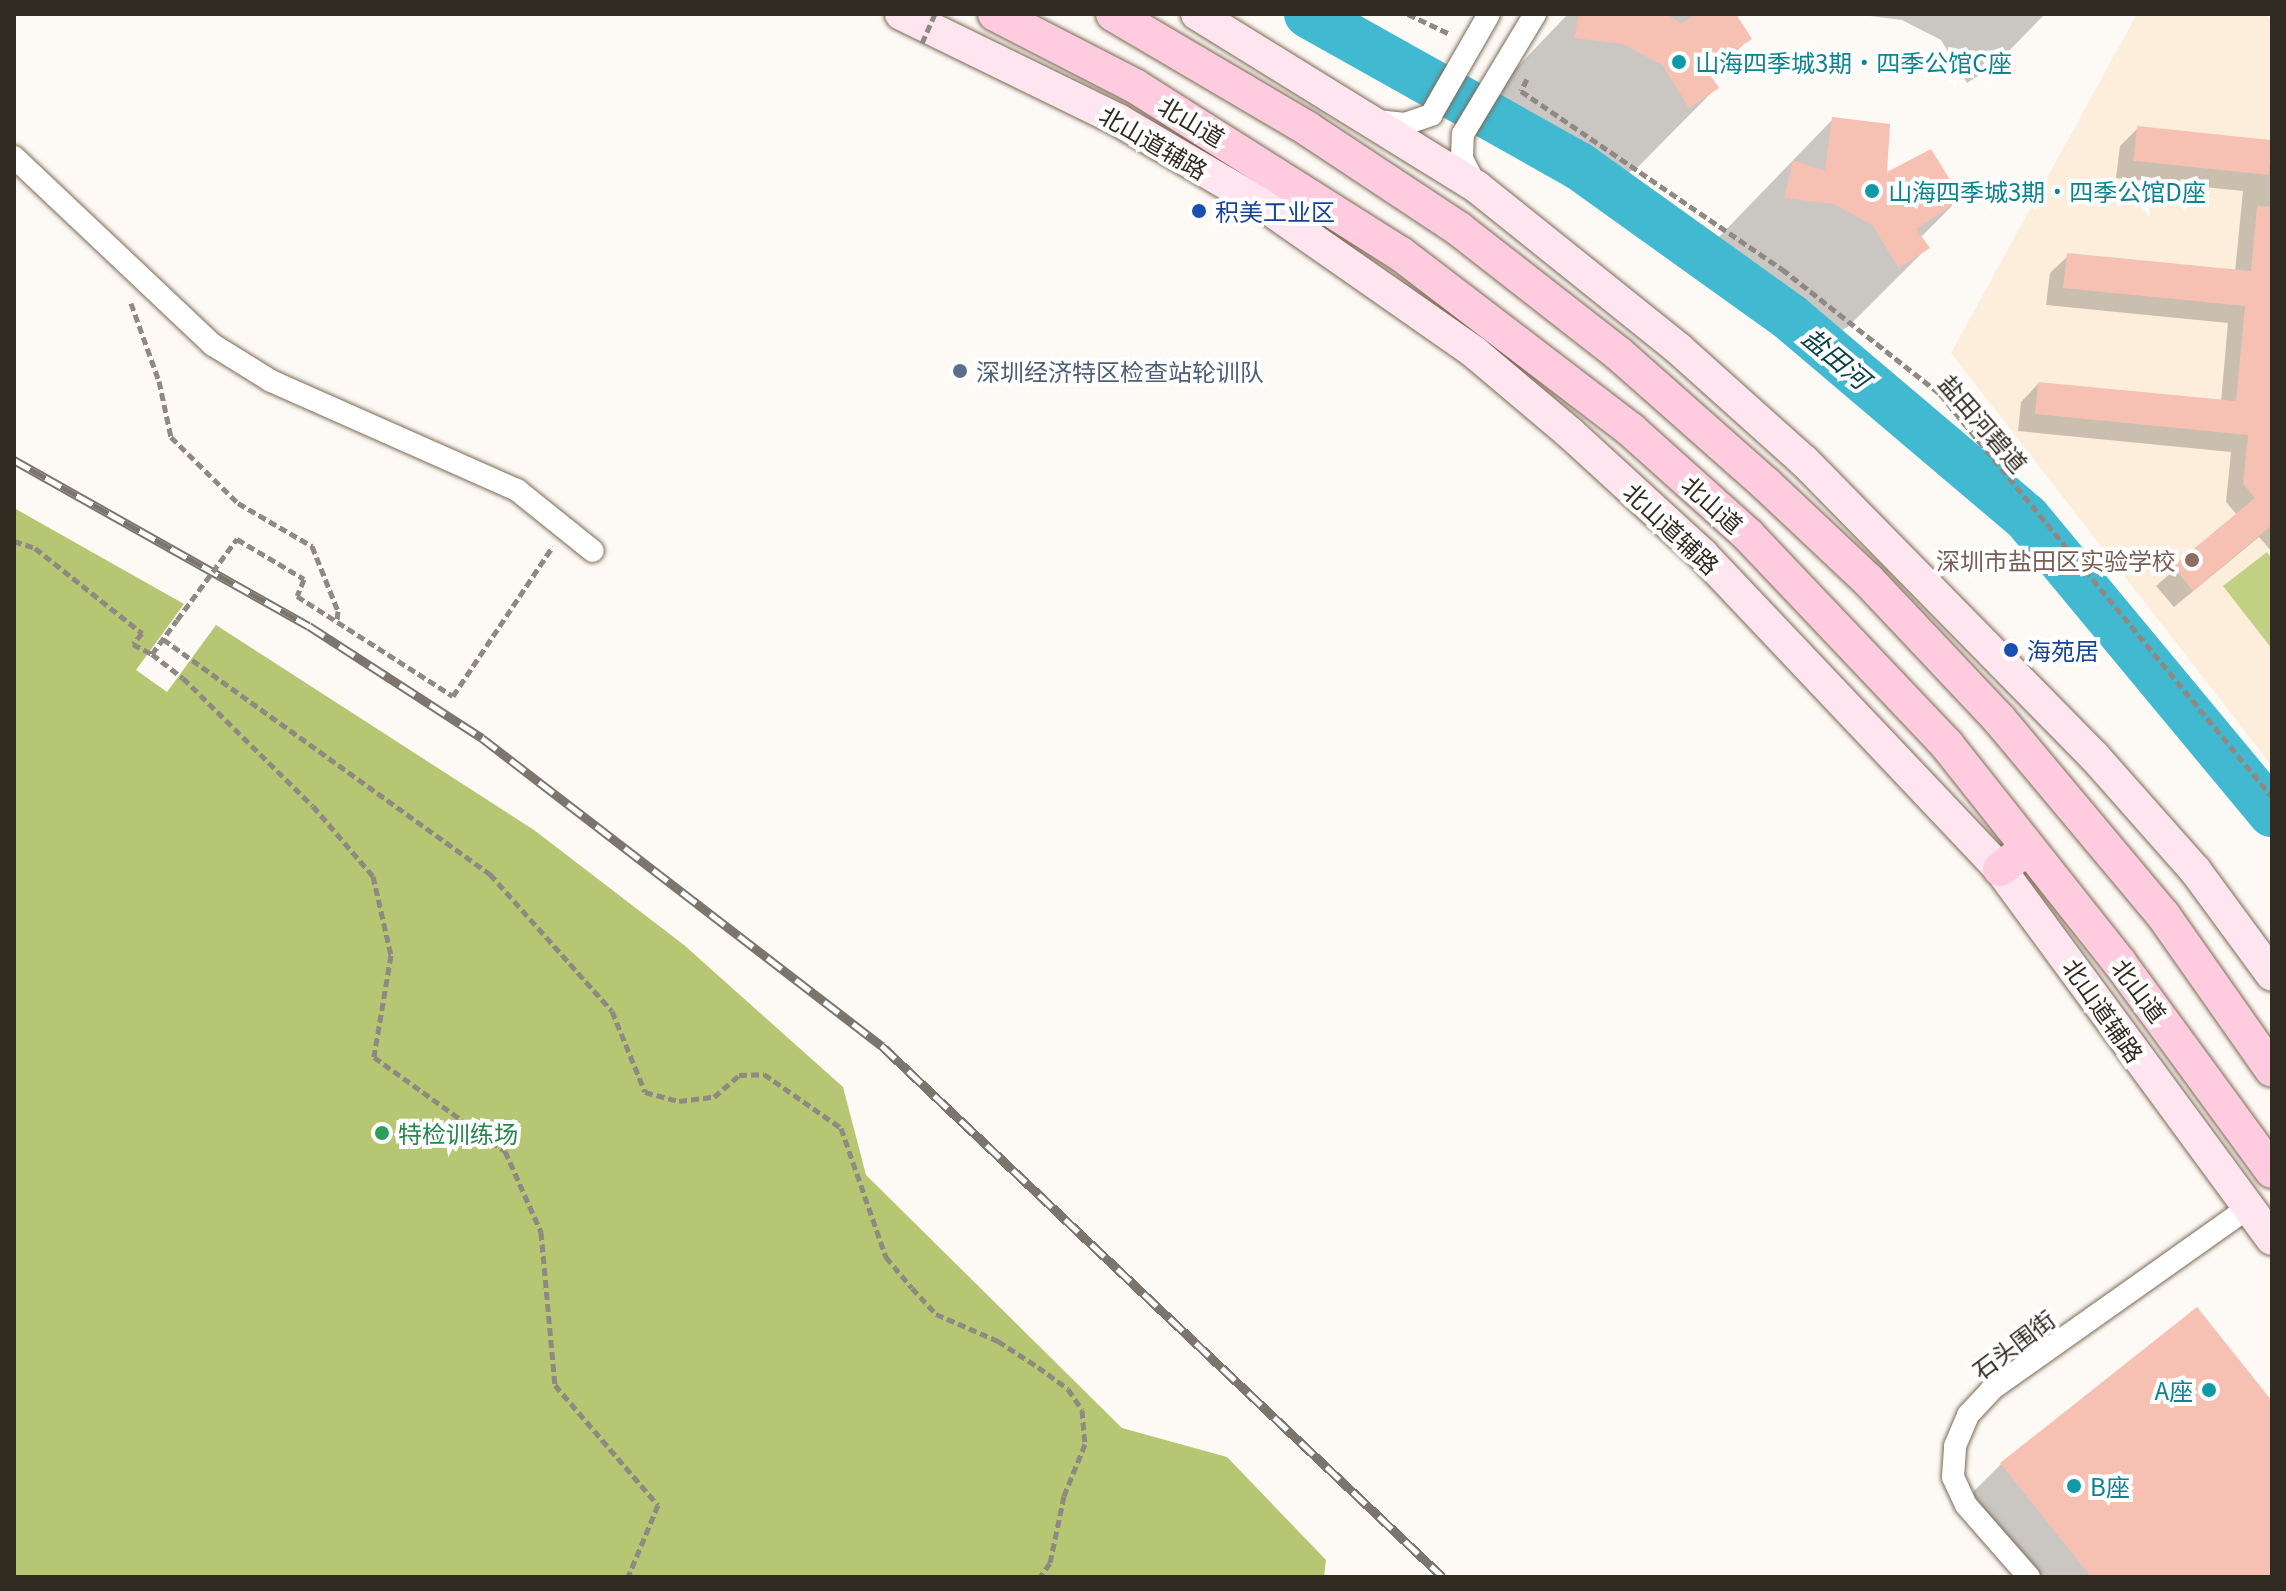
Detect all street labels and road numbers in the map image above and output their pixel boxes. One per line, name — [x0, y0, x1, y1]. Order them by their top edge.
street label: 北山道 — [1154, 90, 1230, 152]
street label: 北山道辅路 — [1095, 100, 1213, 184]
street label: 盐田河碧道 — [1934, 368, 2034, 478]
street label: 北山道 — [1677, 469, 1749, 539]
street label: 北山道辅路 — [1618, 477, 1726, 579]
street label: 北山道辅路 — [2058, 953, 2150, 1067]
street label: 北山道 — [2107, 953, 2173, 1027]
street label: 石头围街 — [1966, 1304, 2060, 1384]

